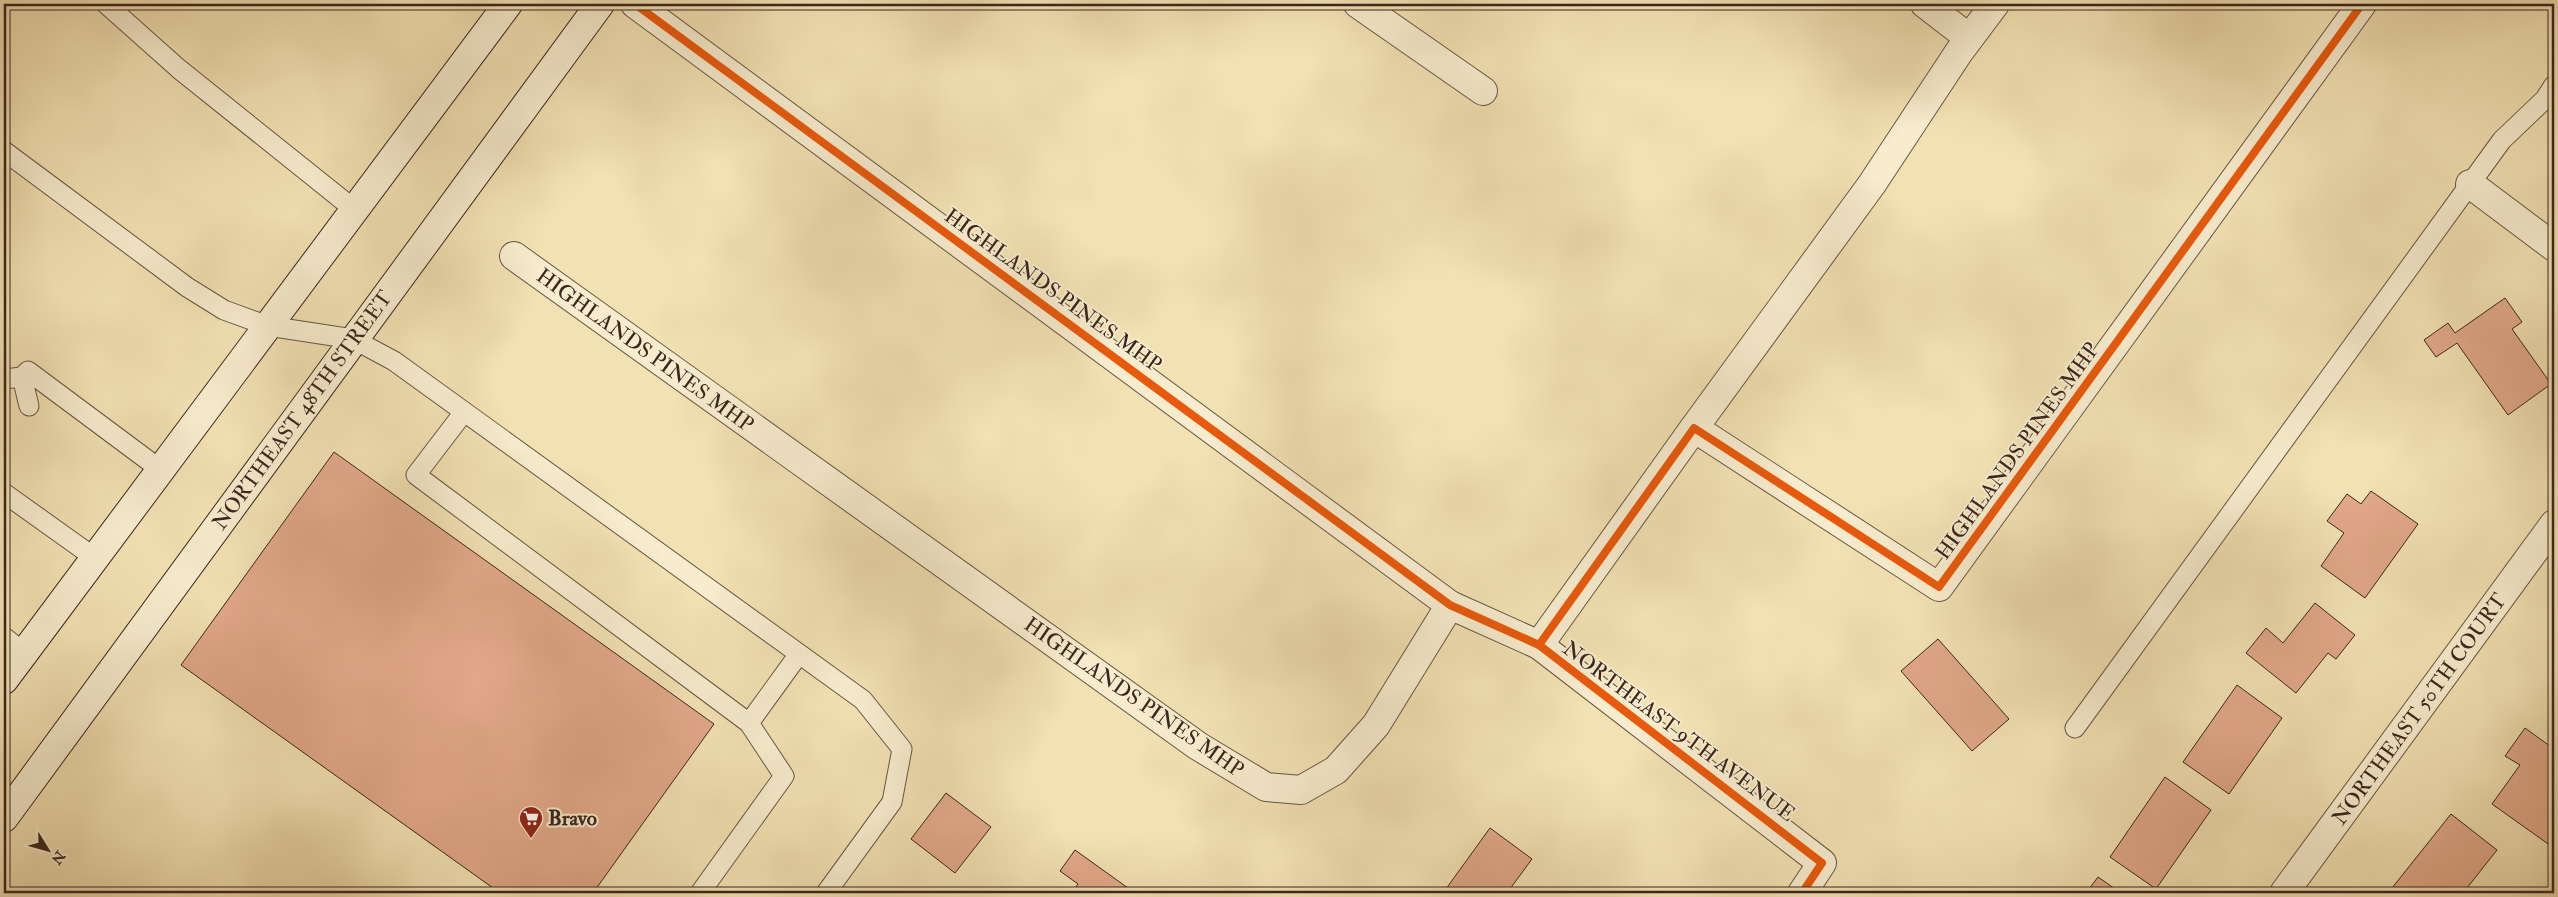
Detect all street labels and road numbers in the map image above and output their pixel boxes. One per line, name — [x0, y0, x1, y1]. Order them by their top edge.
street label: HIGHLANDS PINES MHP — [939, 202, 1167, 378]
street label: HIGHLANDS PINES MHP — [531, 262, 759, 438]
street label: NORTHEAST 48TH STREET — [206, 285, 399, 535]
street label: HIGHLANDS PINES MHP — [1929, 337, 2105, 565]
street label: NORTHEAST 50TH COURT — [2326, 588, 2513, 831]
street label: HIGHLANDS PINES MHP — [1019, 611, 1249, 784]
street label: NORTHEAST 9TH AVENUE — [1557, 635, 1800, 828]

